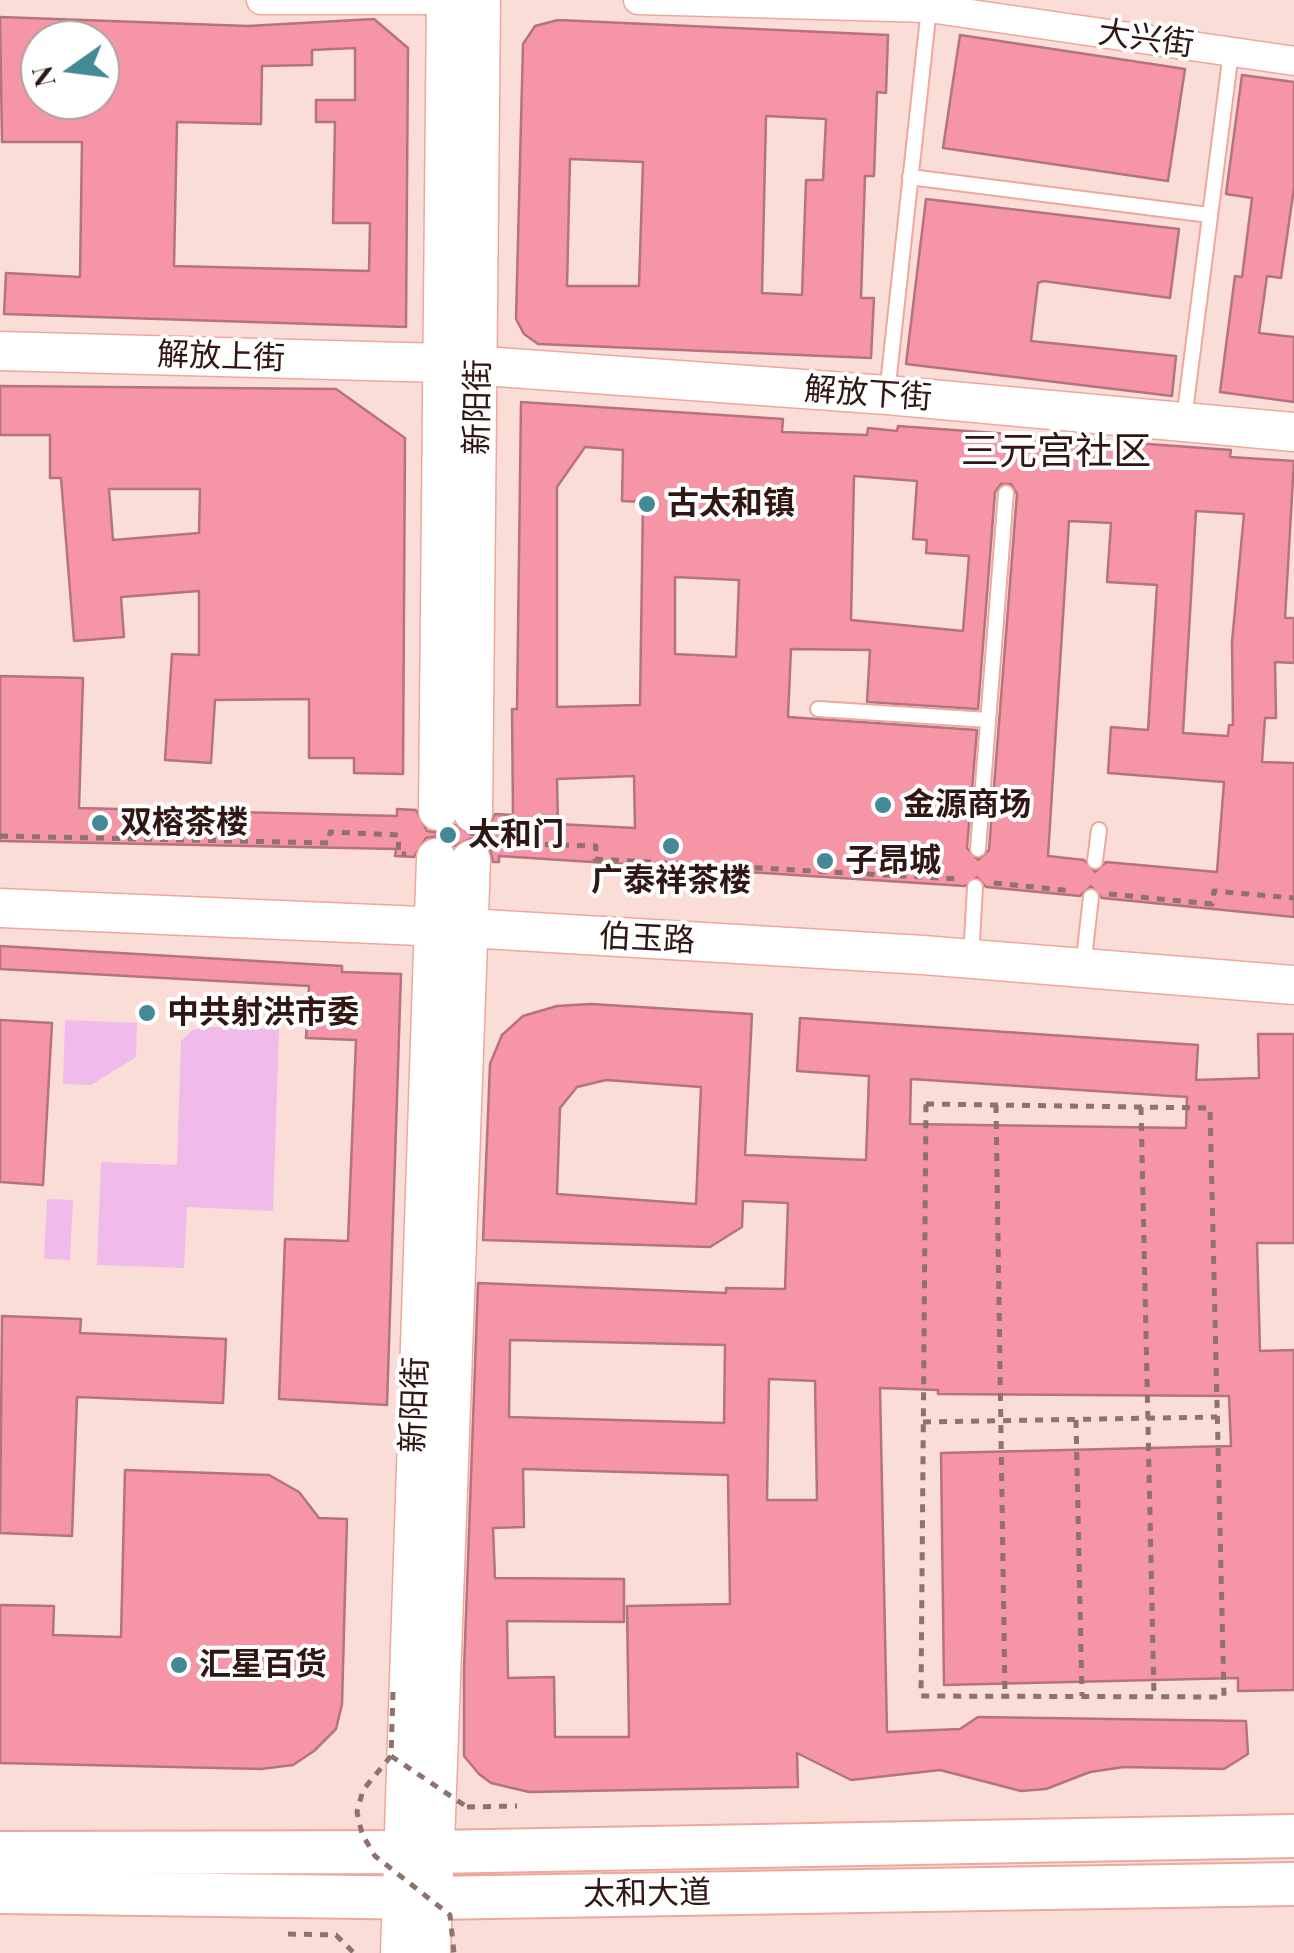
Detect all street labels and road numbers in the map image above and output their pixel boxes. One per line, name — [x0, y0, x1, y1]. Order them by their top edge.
street label: 大兴街 — [1096, 13, 1196, 65]
street label: 解放上街 — [156, 336, 286, 378]
street label: 新阳街 — [458, 359, 498, 455]
street label: 解放下街 — [803, 370, 933, 418]
street label: 伯玉路 — [598, 917, 696, 961]
street label: 新阳街 — [394, 1356, 436, 1454]
street label: 太和大道 — [583, 1874, 711, 1914]

